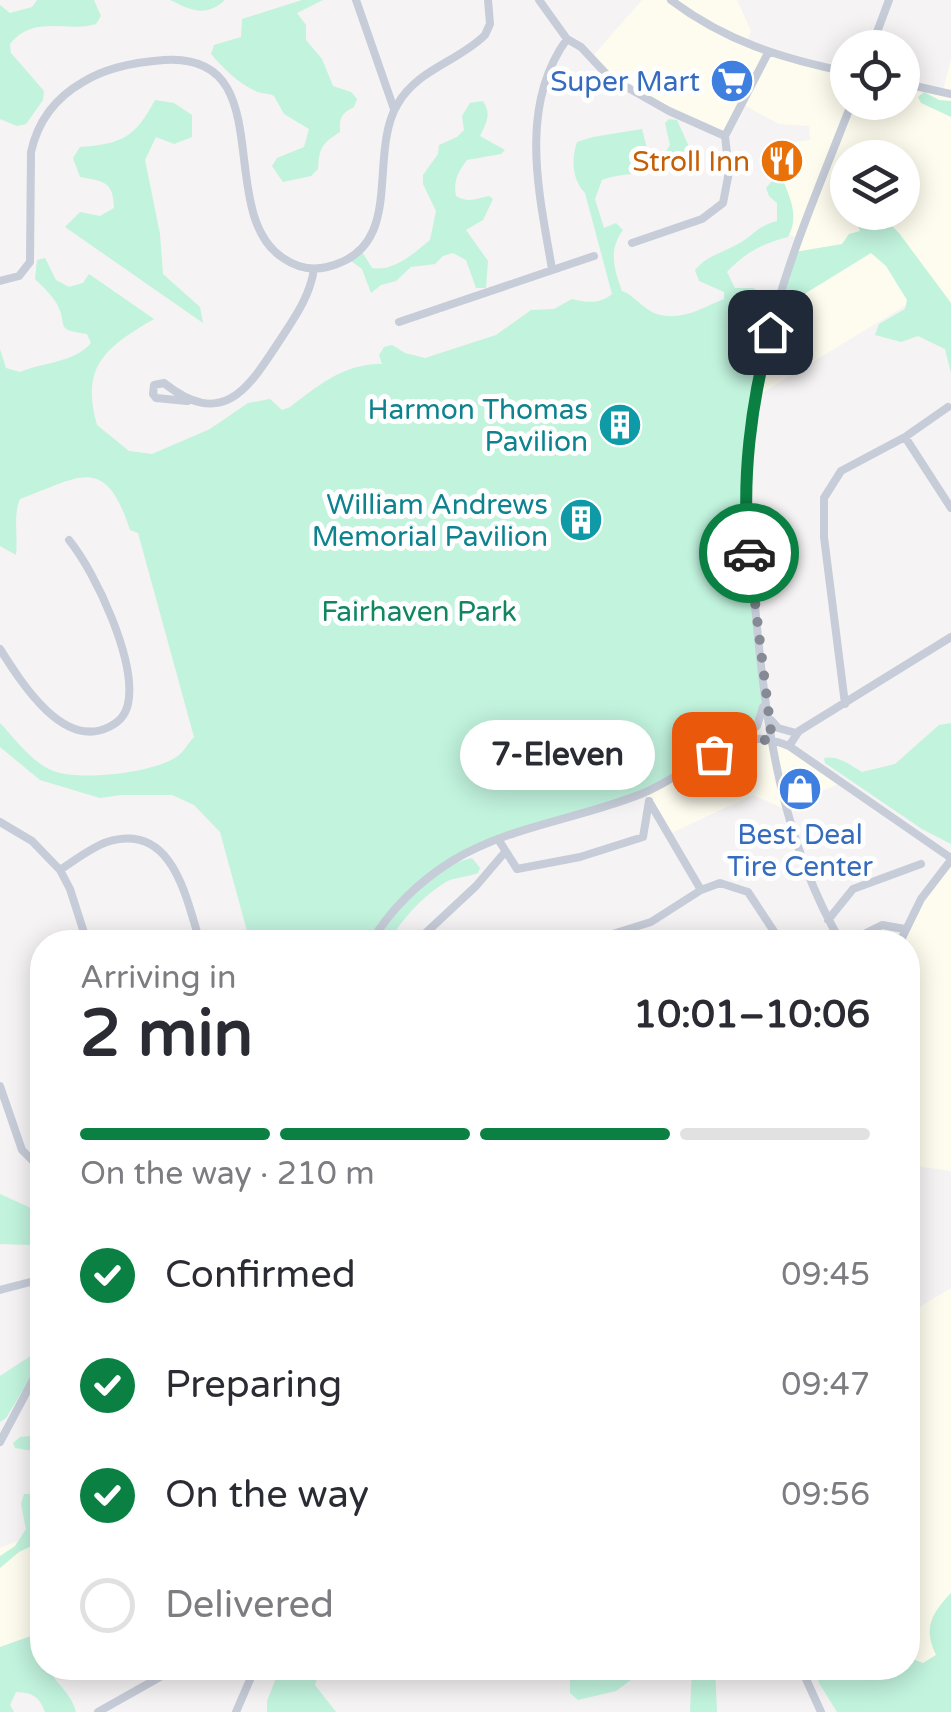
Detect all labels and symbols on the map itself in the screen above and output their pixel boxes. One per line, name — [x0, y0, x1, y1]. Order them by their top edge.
supermarket icon: Super Mart — [709, 58, 755, 104]
place label: Super Mart — [550, 65, 700, 99]
restaurant icon: Stroll Inn — [759, 138, 805, 184]
place label: Stroll Inn — [632, 145, 750, 179]
pin — [728, 290, 813, 375]
place label: Harmon Thomas Pavilion — [367, 393, 588, 459]
building icon: Harmon Thomas Pavilion — [597, 402, 643, 448]
place label: William Andrews Memorial Pavilion — [312, 488, 548, 554]
building icon: William Andrews Memorial Pavilion — [558, 497, 604, 543]
courier — [699, 503, 799, 603]
park label: Fairhaven Park — [321, 595, 517, 629]
pin — [672, 712, 757, 797]
callout: 7-Eleven — [459, 719, 654, 789]
shop icon: Best Deal Tire Center — [777, 766, 823, 812]
place label: Best Deal Tire Center — [727, 818, 873, 884]

